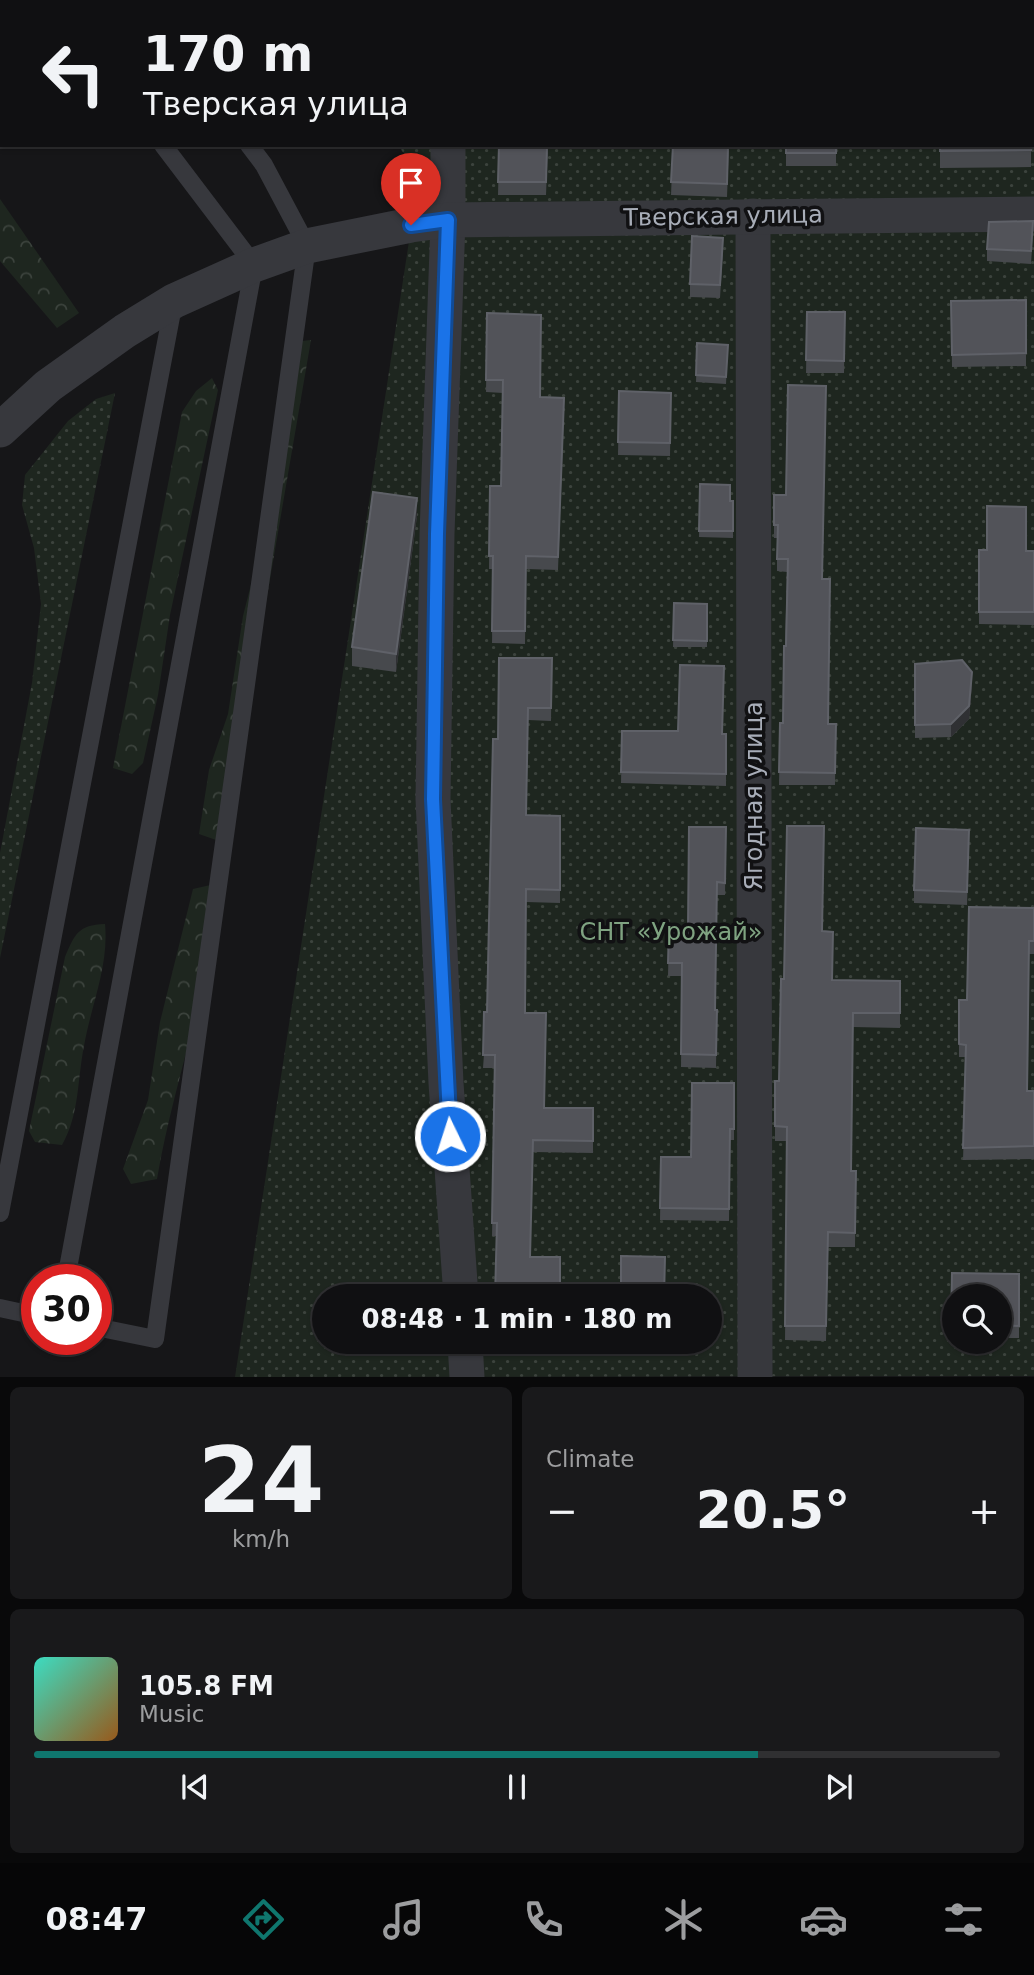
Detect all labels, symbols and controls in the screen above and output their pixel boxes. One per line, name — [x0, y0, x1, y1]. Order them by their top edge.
text: 170 m — [143, 26, 313, 83]
icon: left — [28, 28, 119, 119]
text: Тверская улица — [143, 85, 409, 123]
pin — [381, 153, 441, 225]
icon: arrive — [392, 164, 430, 202]
street label: Тверская улица — [622, 200, 823, 232]
street label: Ягодная улица — [740, 701, 768, 891]
park label: СНТ «Урожай» — [580, 918, 762, 946]
position arrow — [413, 1099, 487, 1173]
speed limit sign: 30 — [21, 1264, 112, 1355]
map controls — [942, 1284, 1012, 1354]
button: search — [942, 1284, 1012, 1354]
text: 08:48 · 1 min · 180 m — [362, 1304, 672, 1334]
text: 24 — [198, 1428, 324, 1533]
text: Climate — [546, 1446, 635, 1472]
text: 20.5° — [696, 1480, 850, 1540]
text: − — [546, 1489, 578, 1533]
text: + — [968, 1489, 1000, 1533]
text: km/h — [232, 1526, 290, 1552]
text: 105.8 FM — [139, 1671, 274, 1701]
text: Music — [139, 1701, 204, 1727]
icon: previous — [176, 1768, 214, 1806]
icon: pause — [498, 1768, 536, 1806]
icon: next — [820, 1768, 858, 1806]
icon: directions — [239, 1895, 288, 1944]
icon: music — [379, 1895, 428, 1944]
icon: phone — [519, 1895, 568, 1944]
icon: climate — [659, 1895, 708, 1944]
icon: car — [799, 1895, 848, 1944]
icon: filters — [939, 1895, 988, 1944]
text: 08:47 — [46, 1900, 147, 1938]

